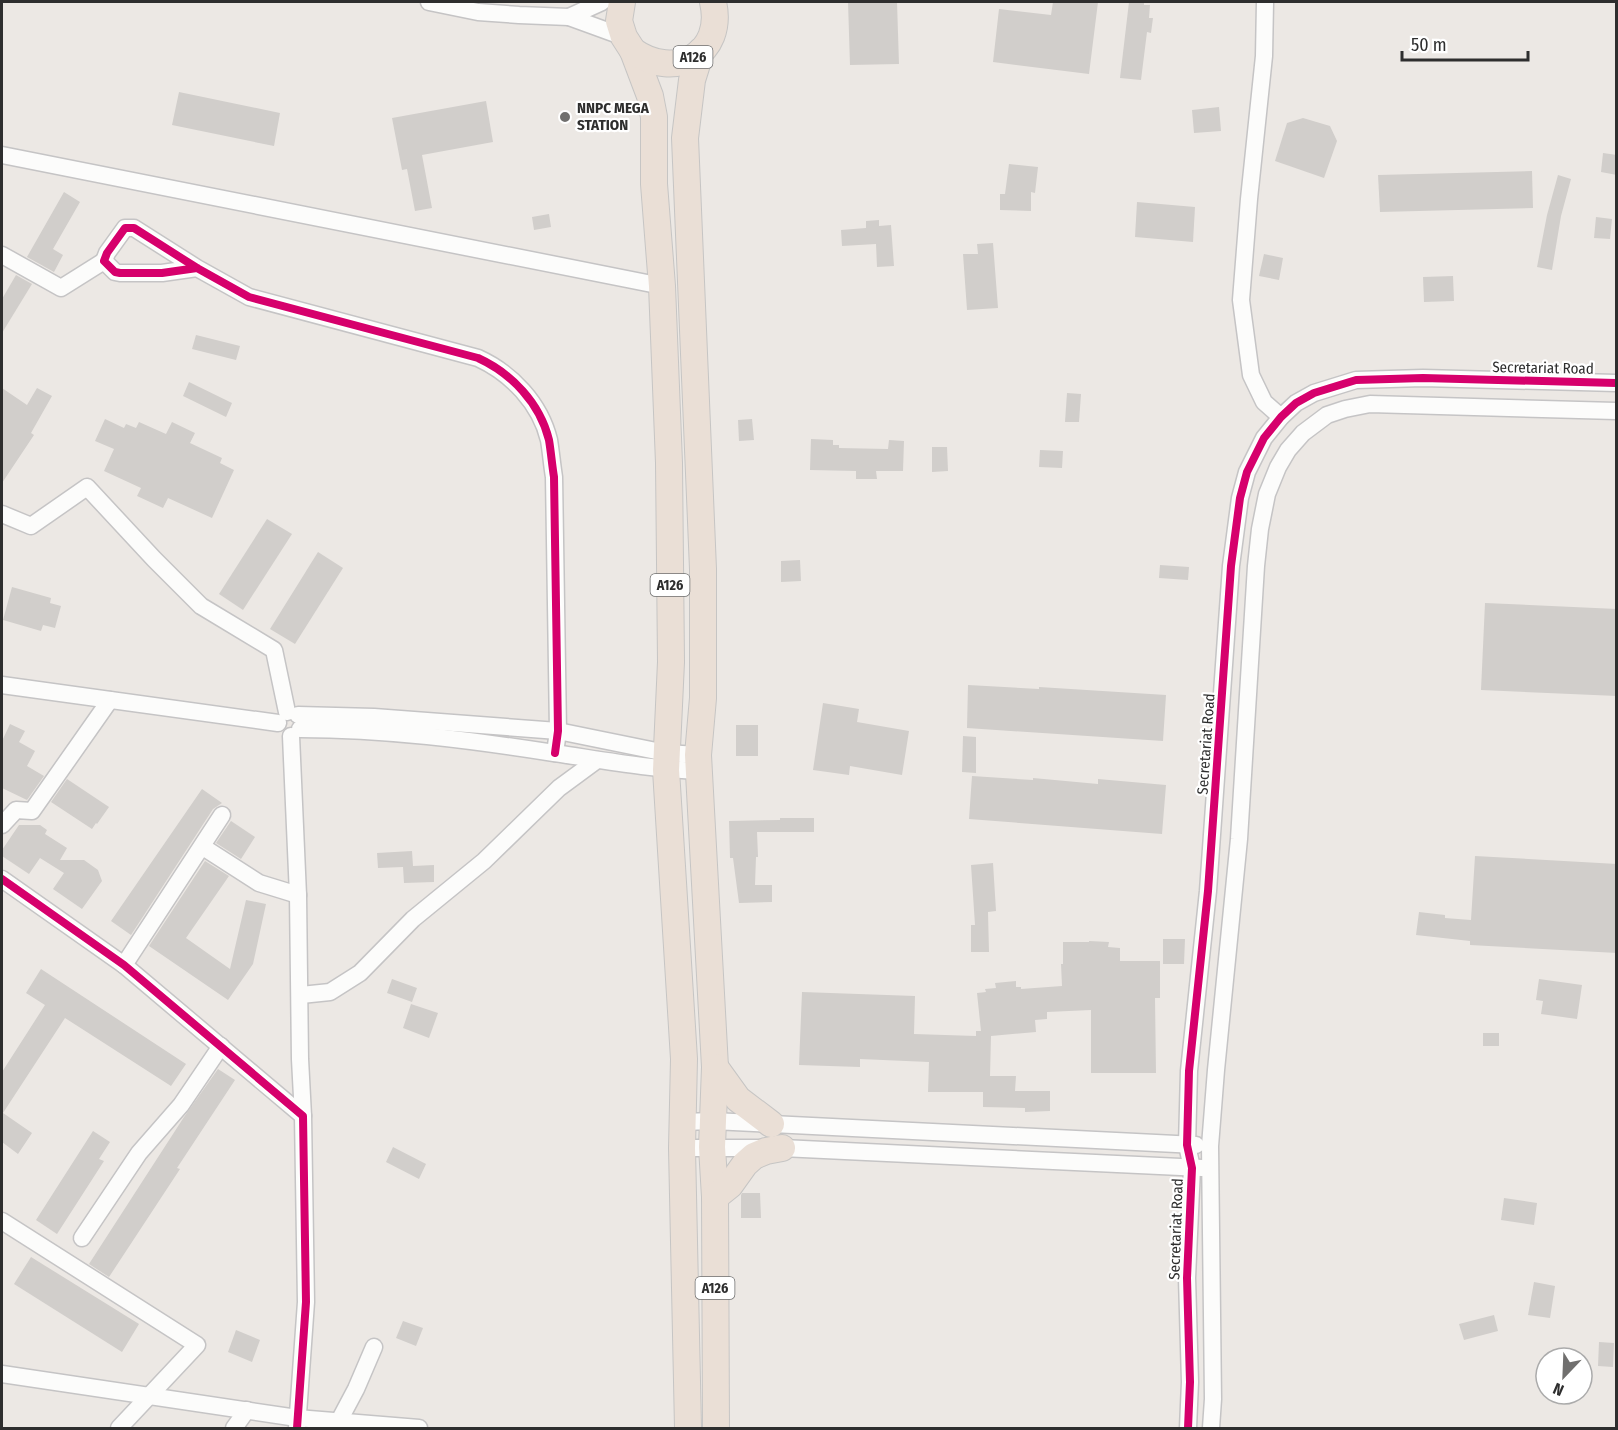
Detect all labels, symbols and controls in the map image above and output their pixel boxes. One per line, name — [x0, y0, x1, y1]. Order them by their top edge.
scale bar — [1402, 24, 1528, 62]
text: 50 m — [1411, 34, 1447, 56]
road number: A126 — [674, 46, 712, 68]
place label: NNPC MEGA STATION — [577, 99, 650, 134]
marker: NNPC MEGA STATION — [558, 110, 572, 124]
street label: Secretariat Road — [1492, 358, 1594, 378]
road number: A126 — [650, 574, 690, 596]
street label: Secretariat Road — [1193, 693, 1219, 795]
street label: Secretariat Road — [1165, 1178, 1187, 1280]
road number: A126 — [696, 1277, 734, 1299]
north arrow — [1534, 1346, 1594, 1406]
text: N — [1550, 1379, 1566, 1400]

